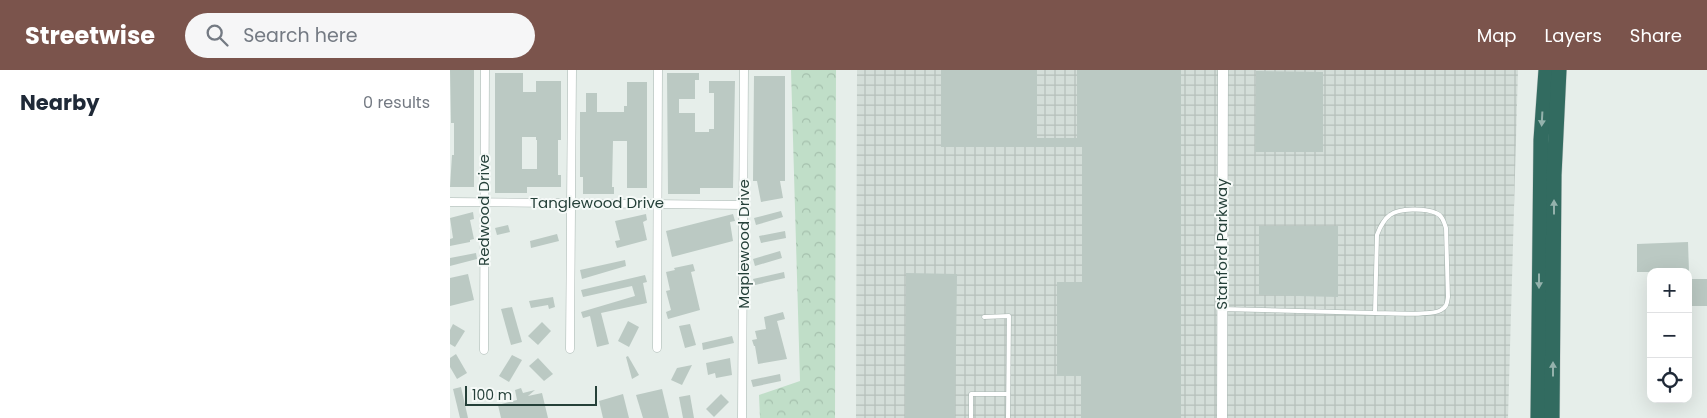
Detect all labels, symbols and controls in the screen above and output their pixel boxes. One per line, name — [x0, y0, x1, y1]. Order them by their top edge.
search box — [185, 13, 535, 58]
text: Streetwise — [25, 19, 155, 52]
icon: search — [203, 21, 231, 49]
text: Search here — [243, 22, 358, 49]
text: Map — [1477, 23, 1517, 48]
text: Layers — [1545, 23, 1602, 48]
text: Share — [1630, 23, 1682, 48]
text: Nearby — [20, 88, 100, 117]
text: 0 results — [363, 91, 430, 114]
one-way arrow — [1538, 111, 1546, 127]
street label: Redwood Drive — [473, 154, 494, 266]
street label: Stanford Parkway — [1211, 178, 1232, 310]
street label: Maplewood Drive — [733, 179, 754, 309]
street label: Tanglewood Drive — [530, 192, 664, 213]
one-way arrow — [1550, 199, 1558, 215]
map controls — [1647, 268, 1692, 403]
button: + — [1647, 268, 1692, 313]
one-way arrow — [1535, 273, 1543, 289]
button: − — [1647, 313, 1692, 358]
button: locate — [1647, 358, 1692, 403]
one-way arrow — [1549, 361, 1557, 377]
scale bar — [465, 383, 598, 406]
text: 100 m — [472, 385, 512, 405]

